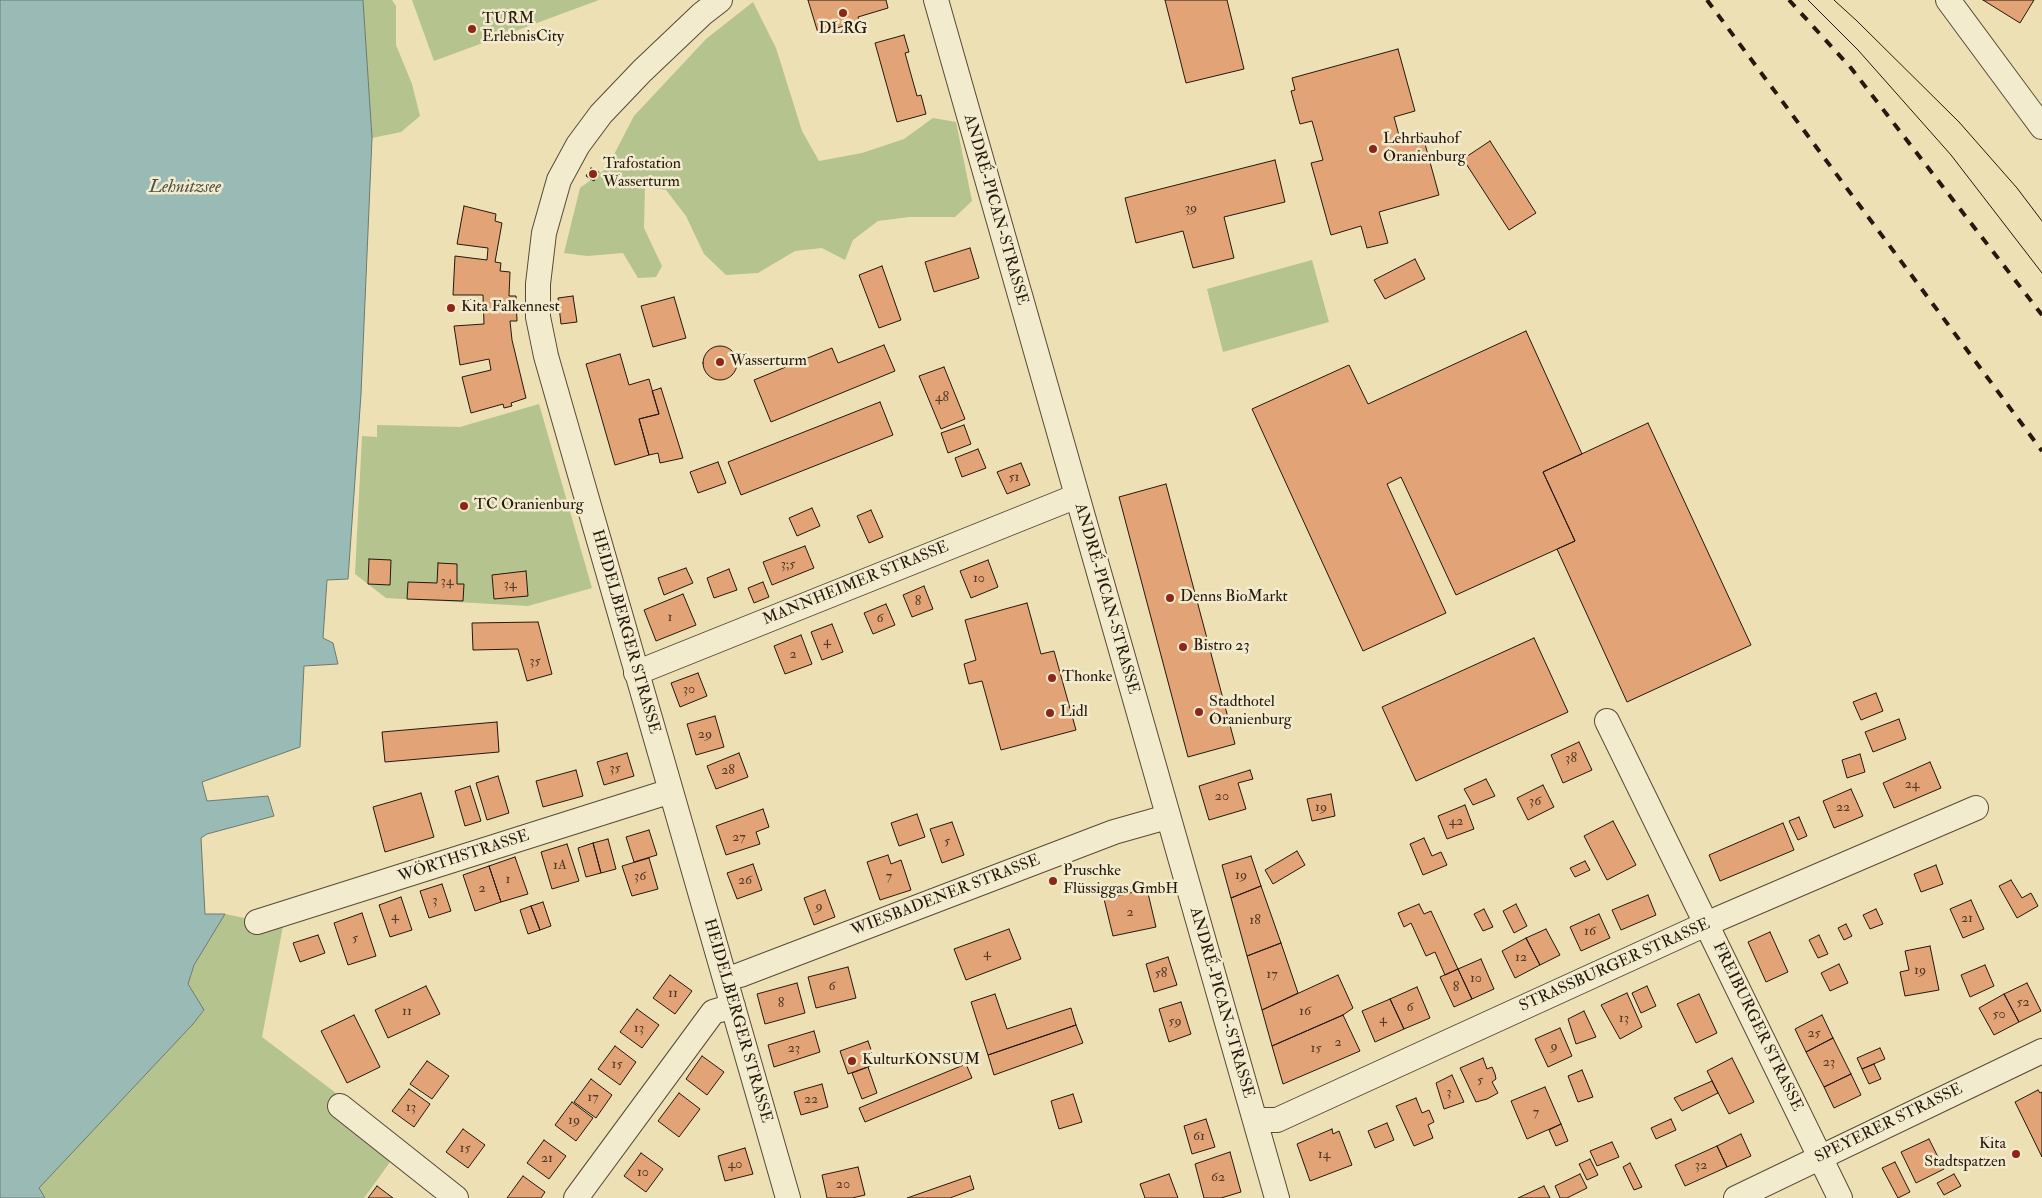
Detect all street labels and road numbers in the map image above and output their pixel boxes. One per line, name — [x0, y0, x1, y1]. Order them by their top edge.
street label: ANDRÉ-PICAN-STRASSE — [959, 112, 1031, 308]
street label: ANDRÉ-PICAN-STRASSE — [1070, 501, 1142, 697]
street label: HEIDELBERGER STRASSE — [587, 528, 663, 736]
street label: MANNHEIMER STRASSE — [760, 538, 952, 630]
street label: WÖRTHSTRASSE — [396, 827, 532, 887]
street label: WIESBADENER STRASSE — [849, 851, 1043, 941]
street label: ANDRÉ-PICAN-STRASSE — [1185, 905, 1257, 1101]
street label: STRASSBURGER STRASSE — [1517, 915, 1713, 1017]
street label: HEIDELBERGER STRASSE — [699, 917, 775, 1125]
street label: FREIBURGER STRASSE — [1708, 939, 1806, 1115]
street label: SPEYERER STRASSE — [1812, 1080, 1966, 1168]

